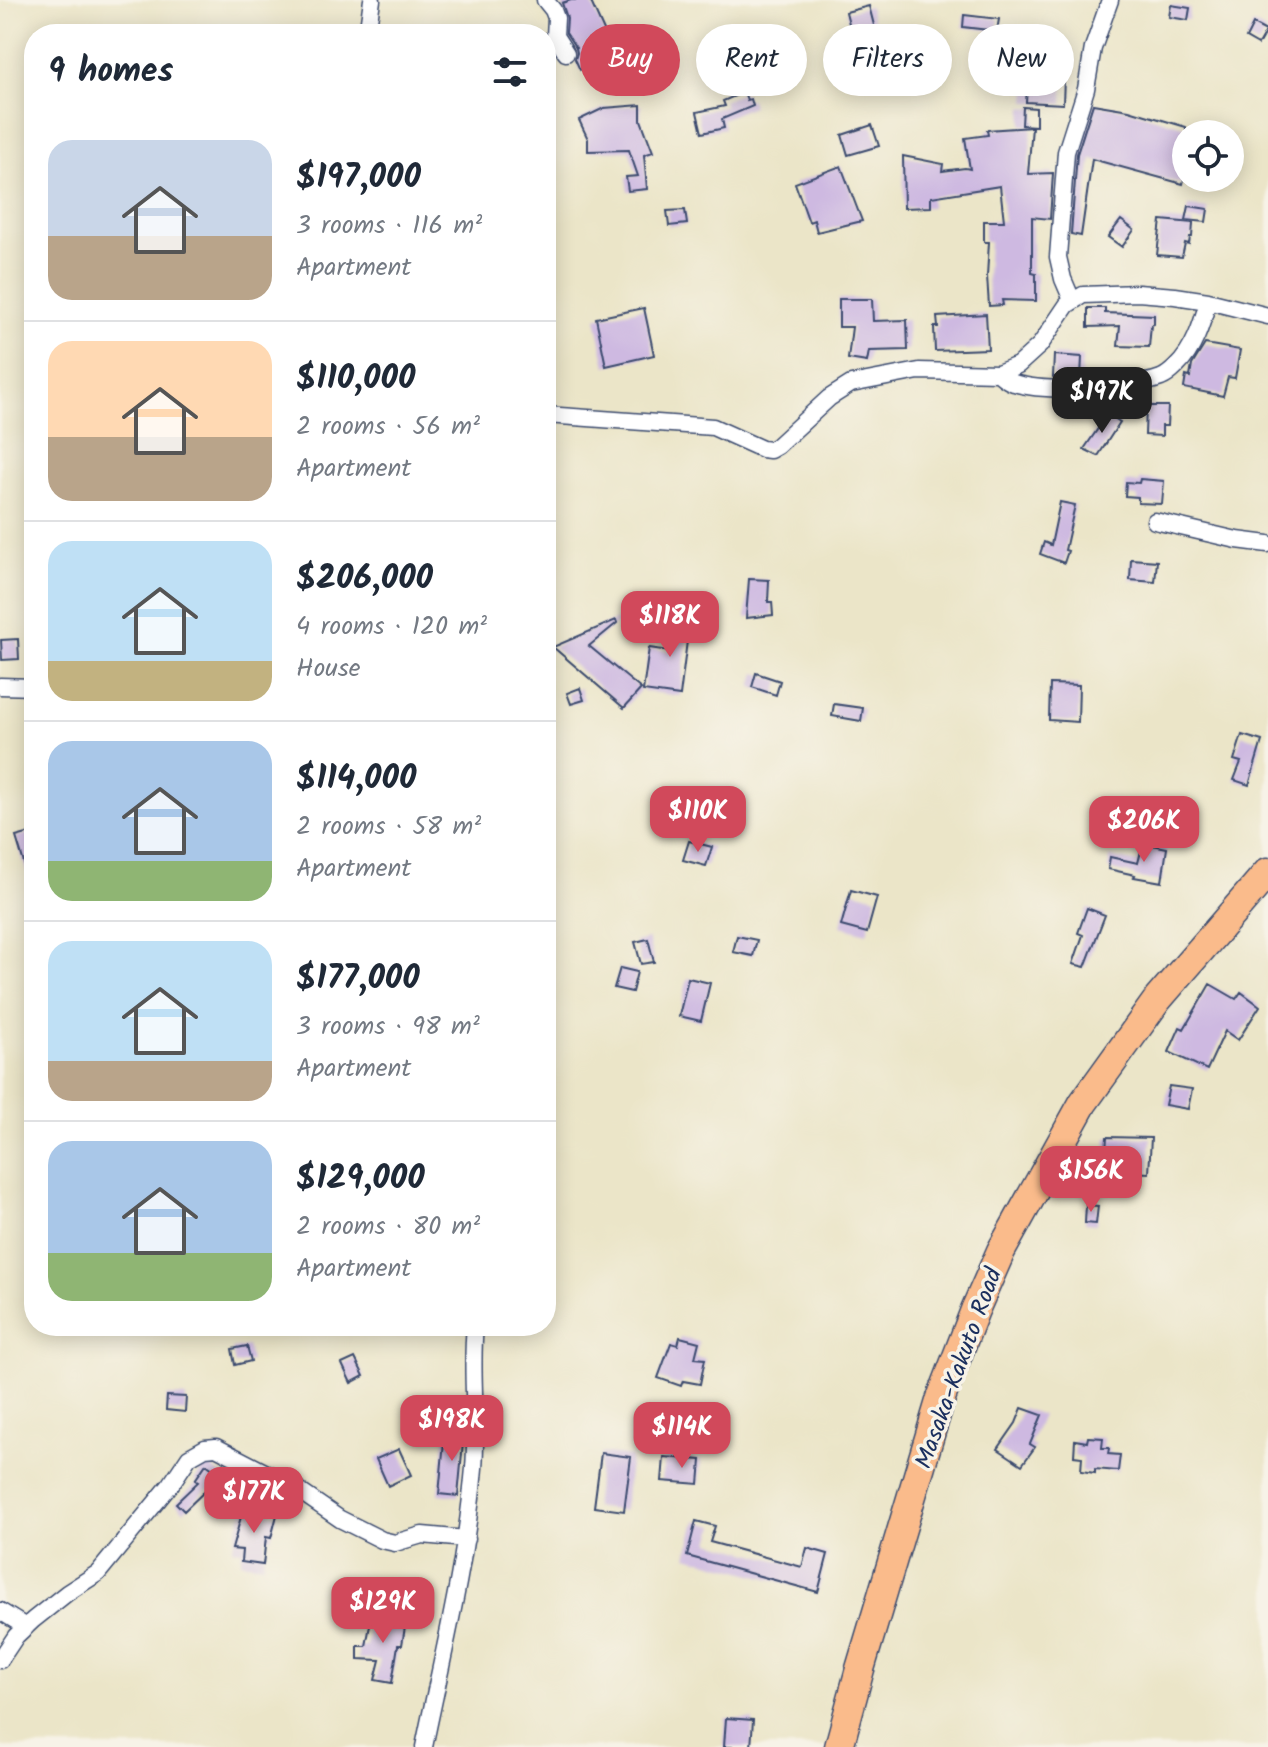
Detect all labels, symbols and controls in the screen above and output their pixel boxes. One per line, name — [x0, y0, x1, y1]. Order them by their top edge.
chip: Buy — [580, 24, 680, 96]
chip: Rent — [696, 24, 807, 96]
chip: Filters — [823, 24, 952, 96]
chip: New — [968, 24, 1074, 96]
text: 9 homes — [48, 45, 173, 99]
icon: filters — [488, 50, 532, 94]
map controls — [1172, 120, 1244, 192]
button: locate — [1172, 120, 1244, 192]
text: $197,000 — [296, 151, 421, 205]
icon: home — [112, 172, 208, 268]
text: 3 rooms · 116 m² — [296, 205, 482, 247]
text: Apartment — [296, 247, 411, 289]
text: $110,000 — [296, 352, 415, 406]
pin: $197K — [1046, 367, 1158, 435]
text: $197K — [1070, 372, 1134, 414]
icon: home — [112, 373, 208, 469]
text: 2 rooms · 56 m² — [296, 406, 480, 448]
text: Apartment — [296, 448, 411, 490]
text: $206,000 — [296, 552, 433, 606]
icon: home — [112, 573, 208, 669]
pin: $118K — [614, 591, 726, 659]
text: $118K — [639, 596, 701, 638]
text: 4 rooms · 120 m² — [296, 606, 487, 648]
text: House — [296, 648, 360, 690]
text: $114,000 — [296, 752, 416, 806]
icon: home — [112, 773, 208, 869]
pin: $110K — [642, 786, 754, 854]
text: $110K — [668, 791, 728, 833]
pin: $206K — [1088, 796, 1200, 864]
text: $206K — [1107, 801, 1181, 843]
text: 2 rooms · 58 m² — [296, 806, 481, 848]
text: Apartment — [296, 848, 411, 890]
text: $177,000 — [296, 952, 420, 1006]
icon: home — [112, 973, 208, 1069]
text: 3 rooms · 98 m² — [296, 1006, 480, 1048]
text: Apartment — [296, 1048, 411, 1090]
pin: $156K — [1035, 1146, 1147, 1214]
text: $156K — [1058, 1151, 1124, 1193]
text: $129,000 — [296, 1152, 425, 1206]
icon: home — [112, 1173, 208, 1269]
text: 2 rooms · 80 m² — [296, 1206, 480, 1248]
text: Apartment — [296, 1248, 411, 1290]
street label: Masaka-Kakuto Road — [905, 1262, 1014, 1474]
pin: $198K — [396, 1395, 508, 1463]
text: $198K — [418, 1400, 486, 1442]
pin: $114K — [626, 1402, 738, 1470]
text: $114K — [652, 1407, 712, 1449]
pin: $177K — [198, 1467, 310, 1535]
text: $177K — [222, 1472, 286, 1514]
pin: $129K — [327, 1577, 439, 1645]
text: $129K — [349, 1582, 417, 1624]

